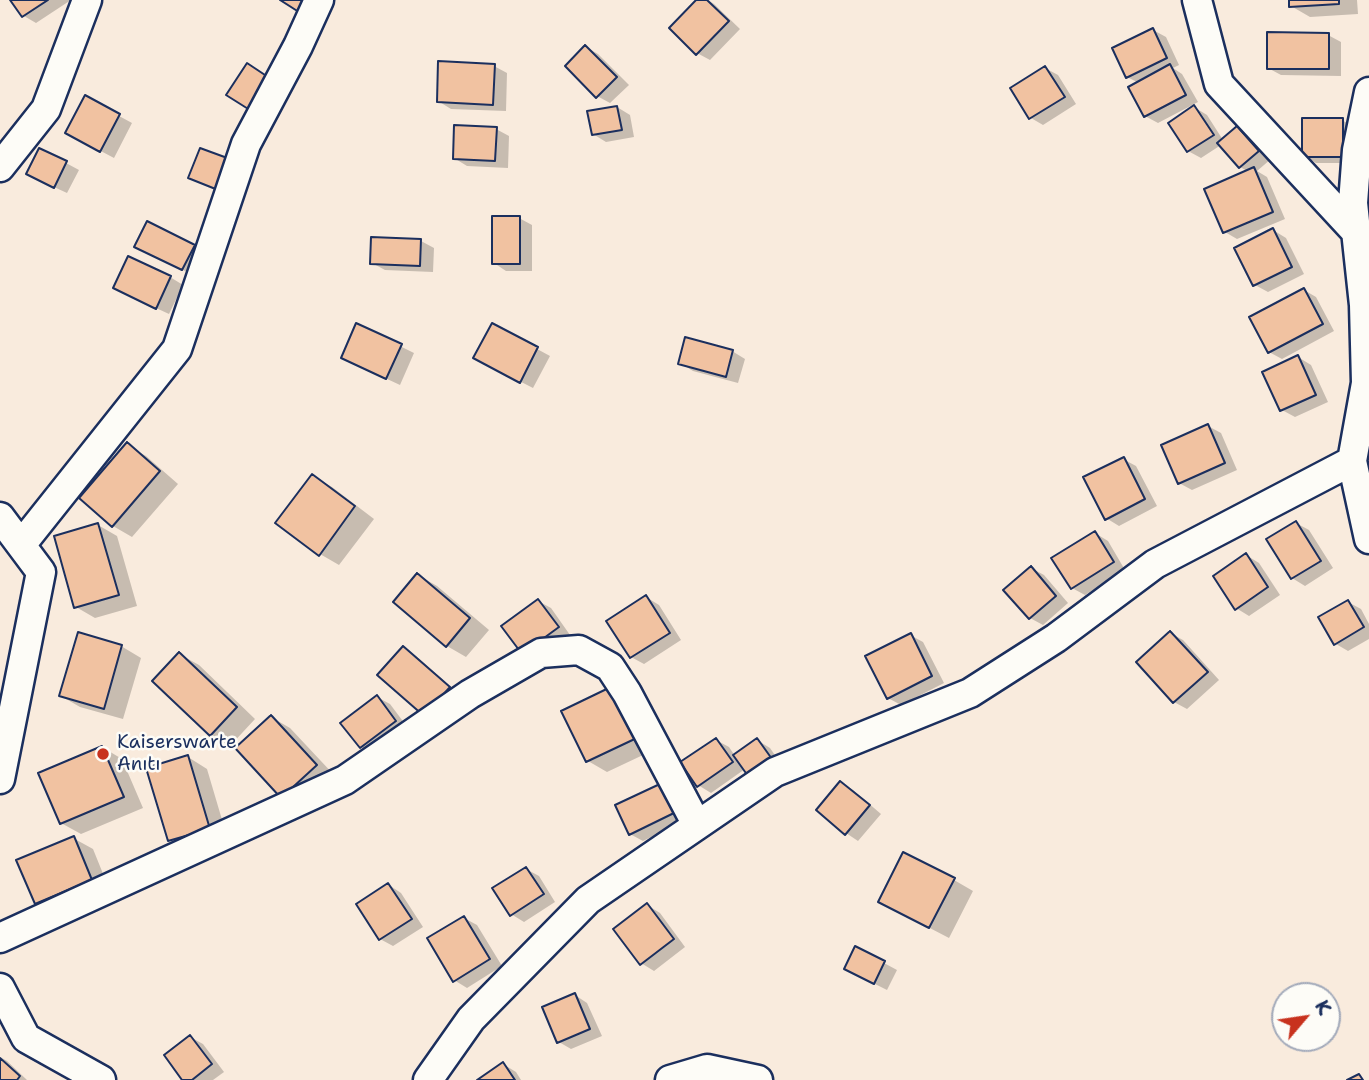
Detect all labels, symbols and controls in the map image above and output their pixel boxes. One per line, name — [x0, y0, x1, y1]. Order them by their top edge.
place label: Kaiserswarte Anıtı — [117, 732, 237, 776]
marker: Kaiserswarte Anıtı — [95, 746, 111, 762]
north arrow — [1271, 982, 1341, 1052]
text: K — [1309, 996, 1337, 1019]

